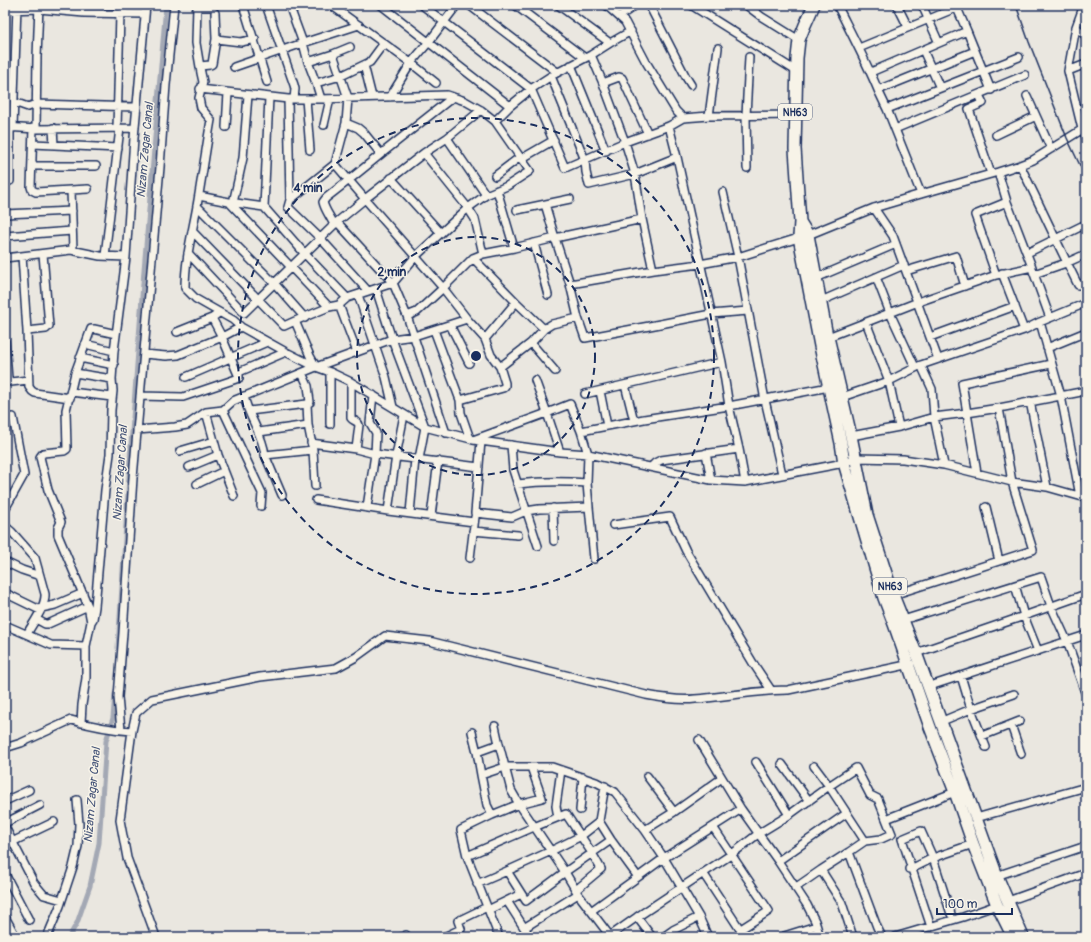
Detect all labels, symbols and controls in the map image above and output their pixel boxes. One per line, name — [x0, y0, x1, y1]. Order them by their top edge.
water label: Nizam Zagar Canal — [134, 101, 157, 198]
road number: NH63 — [778, 104, 812, 120]
text: 4 min — [292, 181, 323, 196]
text: 2 min — [378, 265, 407, 280]
centre of rings — [469, 349, 483, 363]
water label: Nizam Zagar Canal — [110, 424, 131, 521]
road number: NH63 — [873, 578, 907, 594]
water label: Nizam Zagar Canal — [81, 746, 104, 843]
scale bar — [937, 890, 1012, 916]
text: 100 m — [943, 897, 978, 912]

